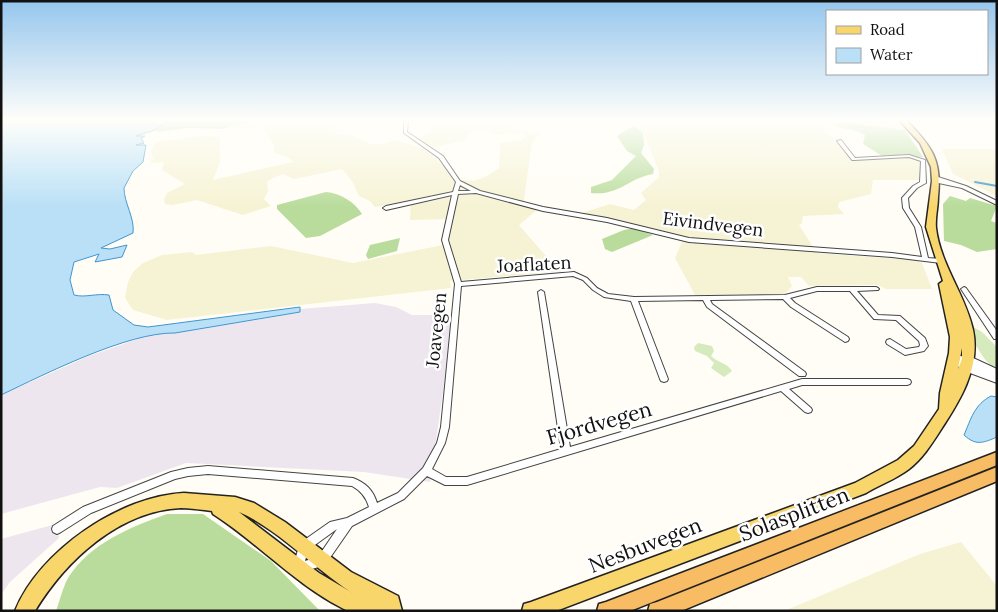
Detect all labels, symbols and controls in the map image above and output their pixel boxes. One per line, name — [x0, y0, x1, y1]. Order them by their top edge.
legend — [826, 10, 988, 75]
text: Road — [870, 20, 905, 39]
text: Water — [870, 45, 913, 64]
street label: Eivindvegen — [661, 206, 765, 242]
street label: Joaflaten — [495, 251, 572, 277]
street label: Joavegen — [421, 291, 451, 370]
street label: Fjordvegen — [543, 395, 655, 451]
street label: Solasplitten — [735, 481, 853, 547]
street label: Nesbuvegen — [585, 511, 706, 579]

